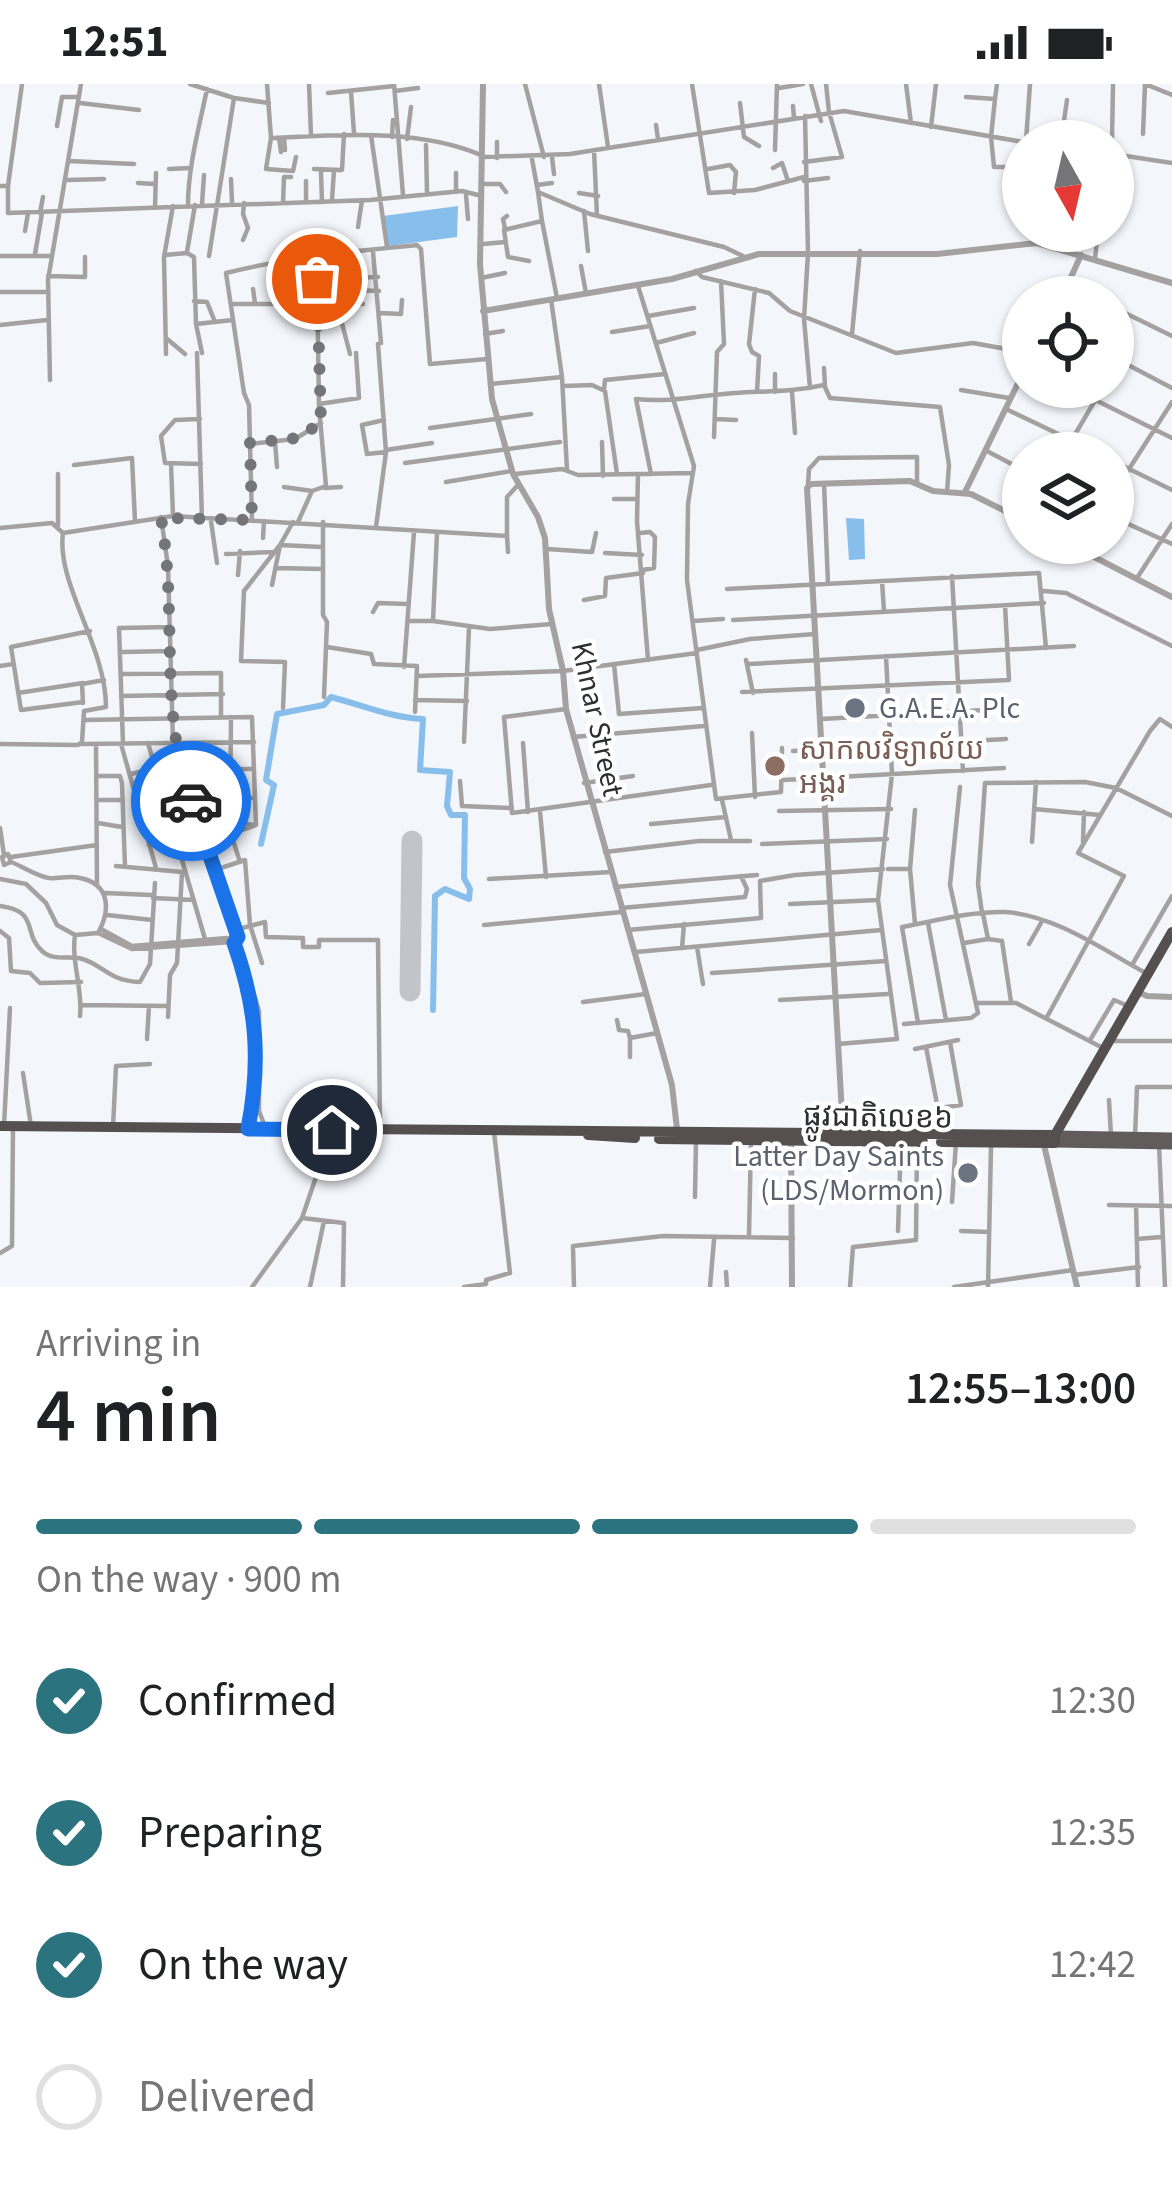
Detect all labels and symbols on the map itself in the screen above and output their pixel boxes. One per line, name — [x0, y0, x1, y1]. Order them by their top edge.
north arrow — [1002, 120, 1134, 252]
pin — [266, 228, 368, 330]
street label: Khnar Street — [560, 638, 634, 800]
place label: G.A.E.A. Plc — [879, 687, 1020, 730]
marker: G.A.E.A. Plc — [842, 695, 868, 721]
place label: សាកលវិទ្យាល័យ អង្គរ — [799, 728, 984, 805]
courier — [131, 741, 251, 861]
marker: សាកលវិទ្យាល័យ អង្គរ — [762, 753, 788, 779]
pin — [281, 1079, 383, 1181]
street label: ផ្លូវជាតិលេខ៦ — [802, 1094, 953, 1144]
place label: Latter Day Saints (LDS/Mormon) — [733, 1135, 944, 1212]
marker: Latter Day Saints (LDS/Mormon) — [955, 1160, 981, 1186]

